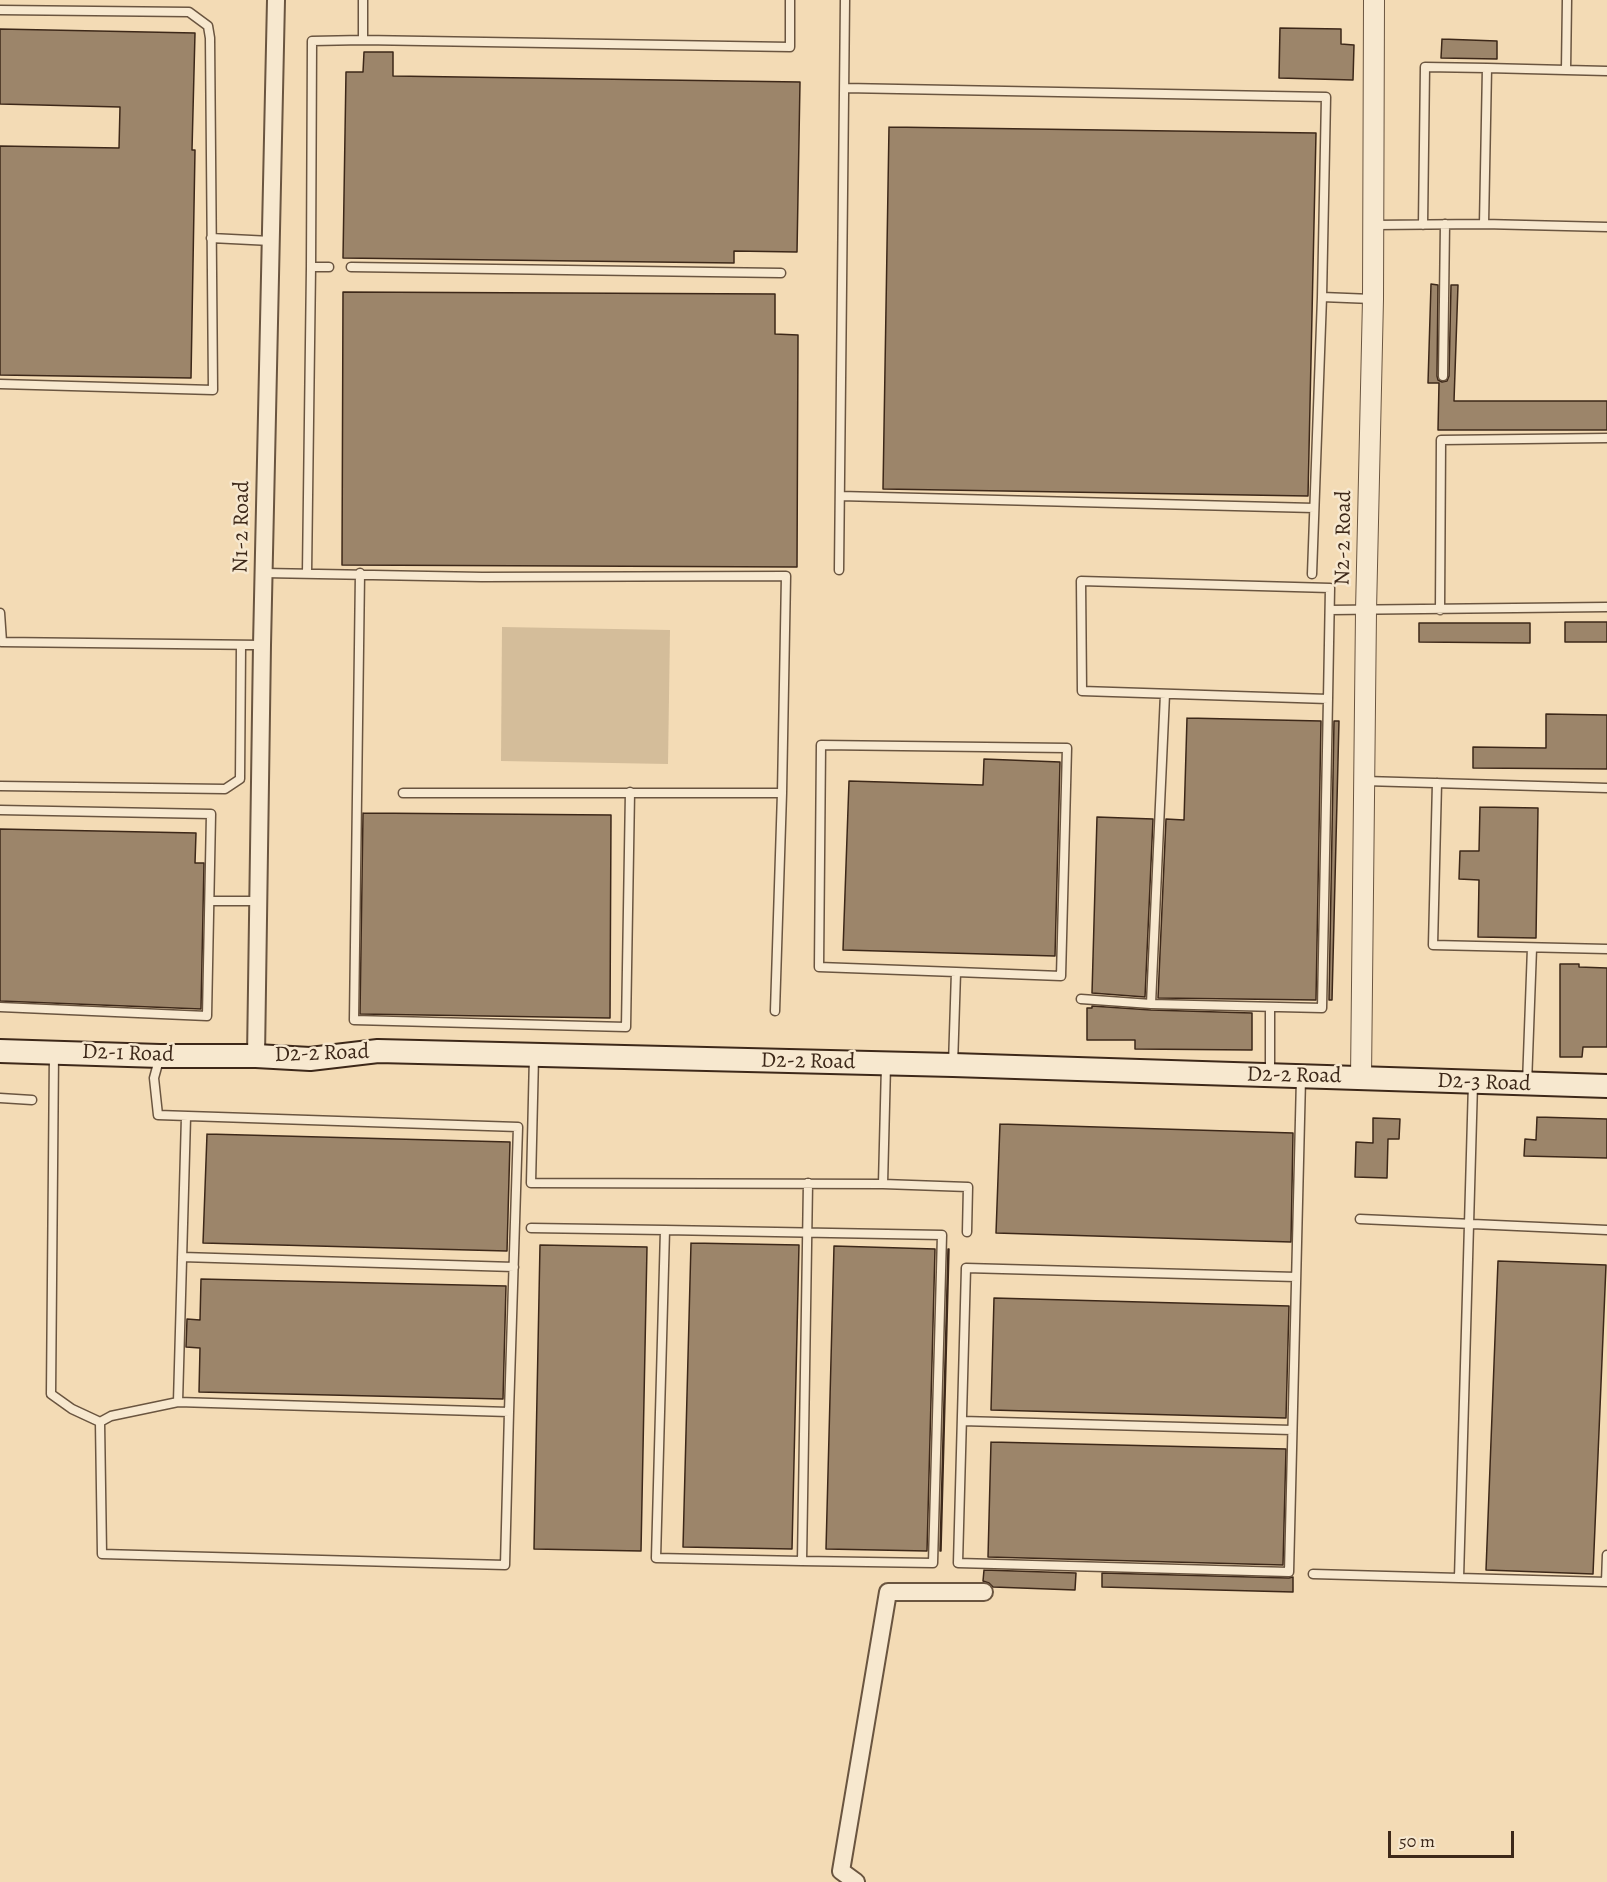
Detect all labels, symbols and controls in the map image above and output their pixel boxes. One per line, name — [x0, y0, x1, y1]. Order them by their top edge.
street label: N1-2 Road — [228, 481, 256, 573]
street label: N2-2 Road — [1330, 490, 1358, 586]
street label: D2-1 Road — [82, 1039, 174, 1069]
street label: D2-2 Road — [274, 1039, 370, 1069]
street label: D2-2 Road — [760, 1048, 856, 1076]
street label: D2-2 Road — [1246, 1062, 1342, 1090]
street label: D2-3 Road — [1437, 1068, 1531, 1098]
scale bar — [1391, 1819, 1517, 1857]
text: 50 m — [1399, 1829, 1435, 1853]

